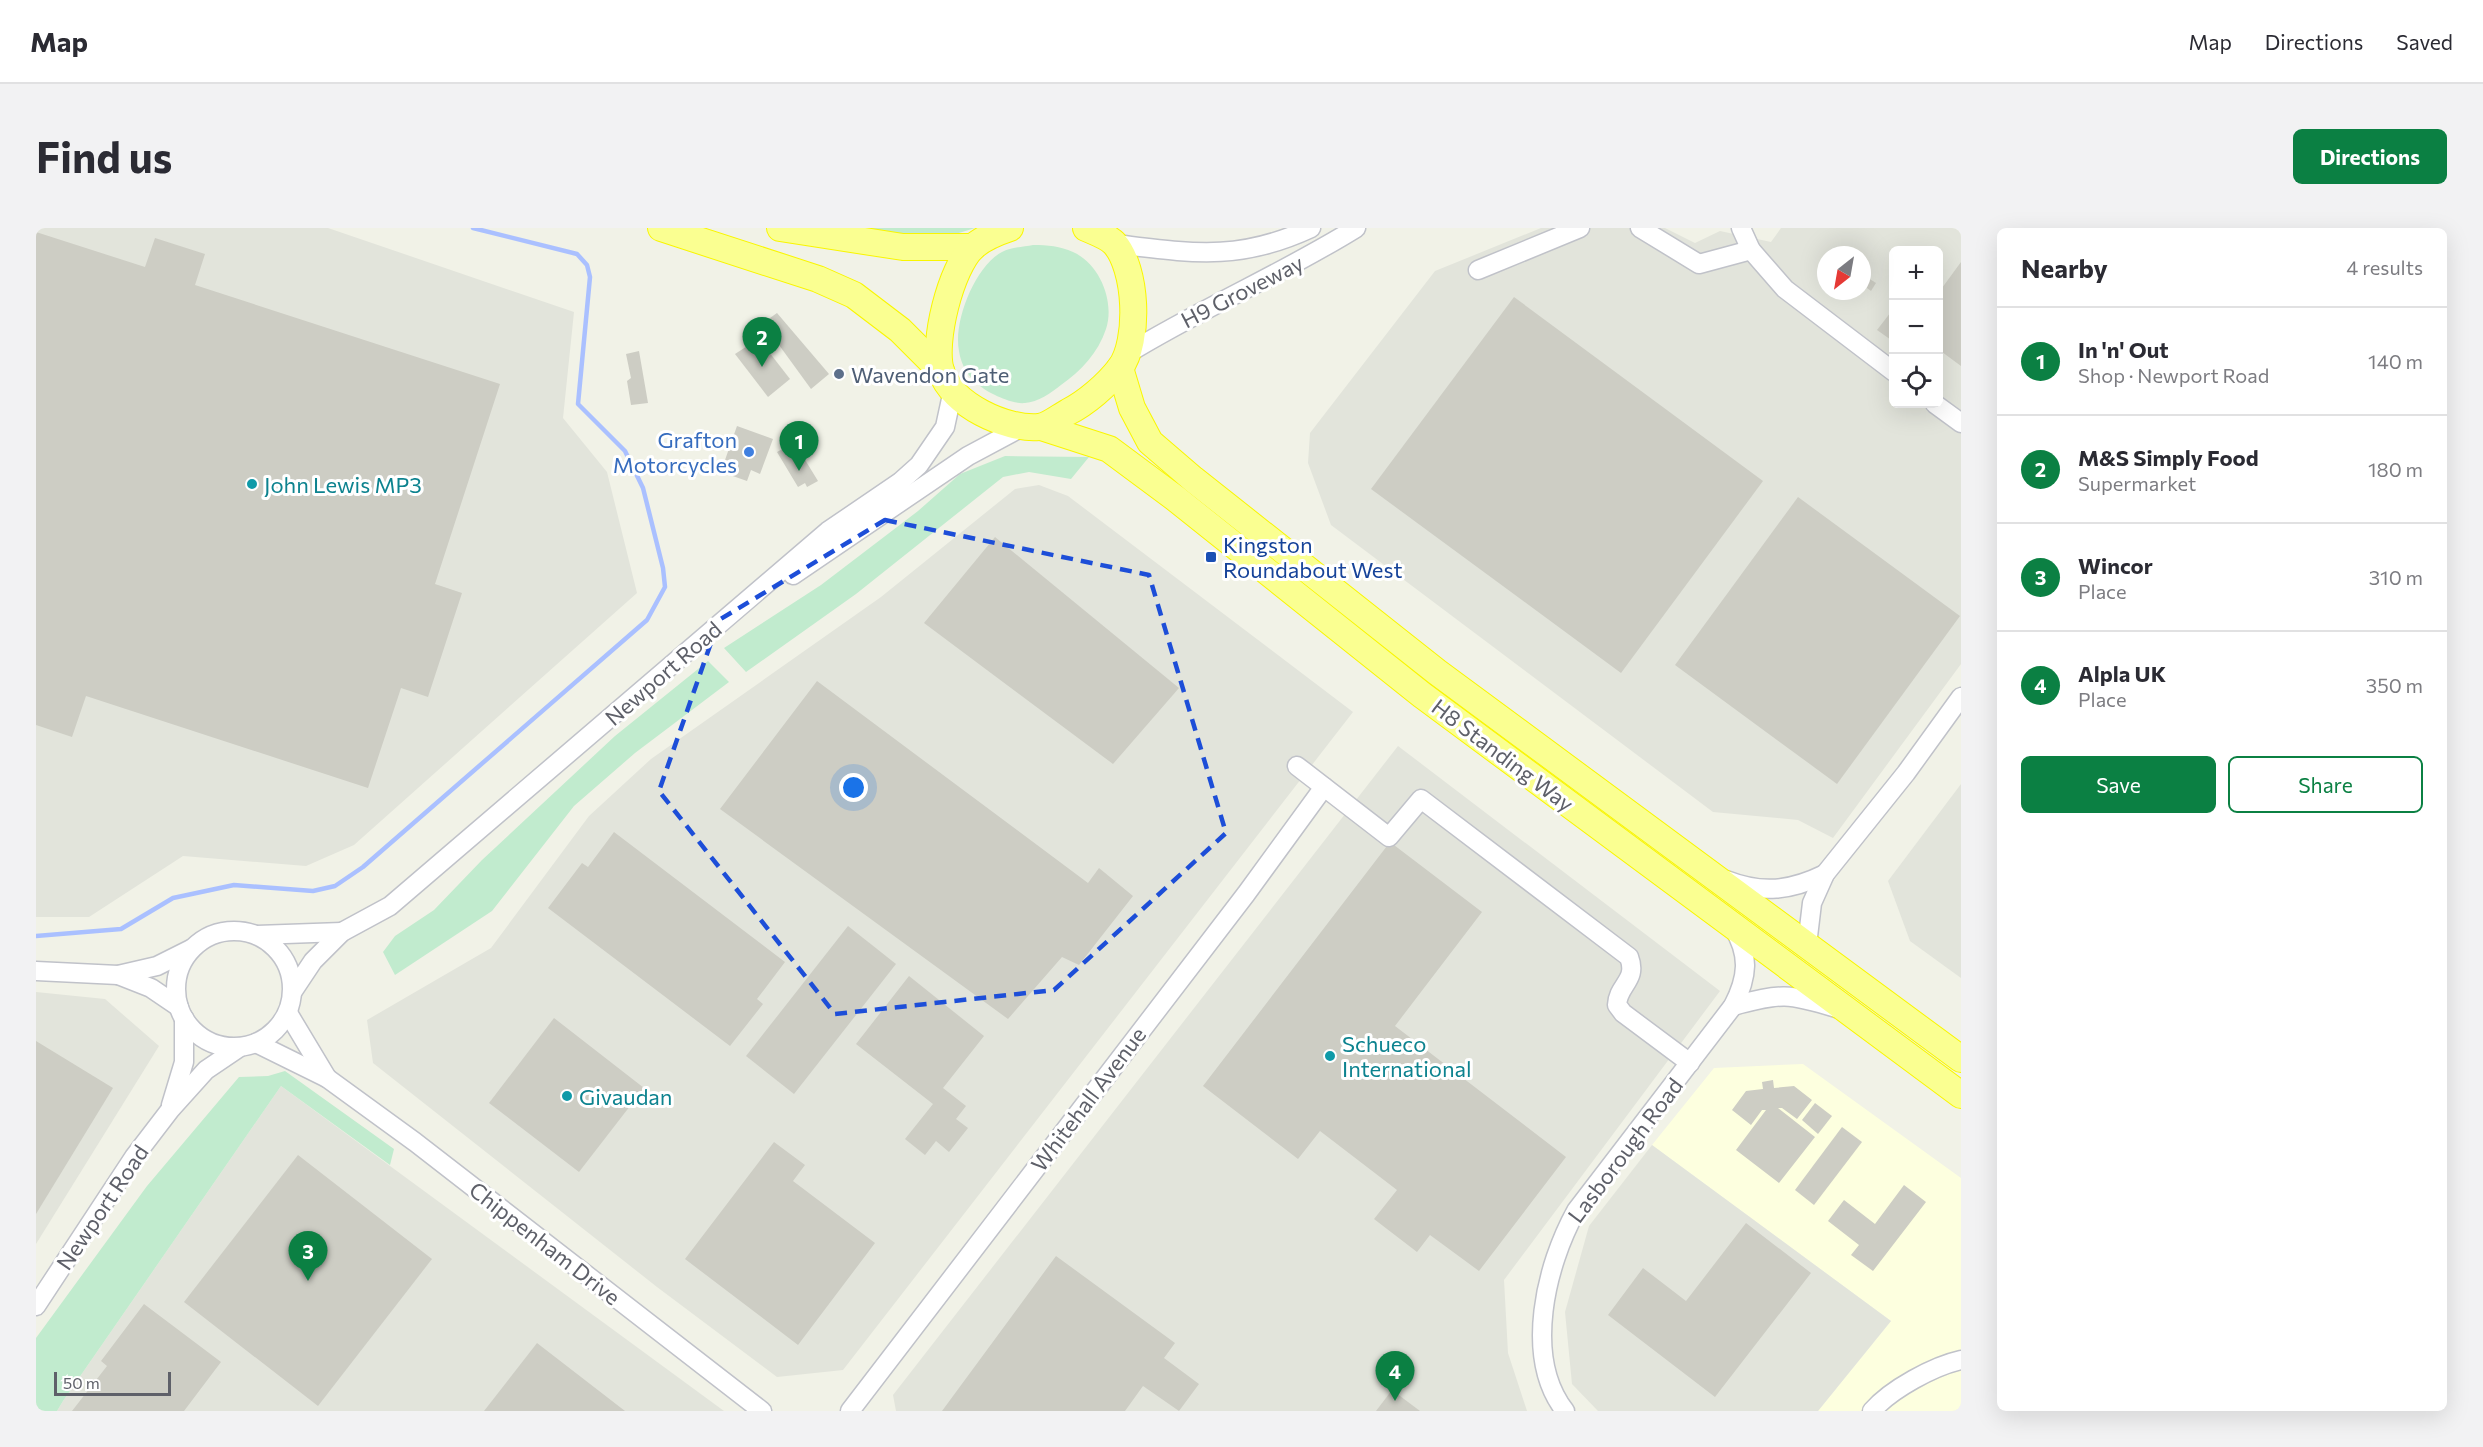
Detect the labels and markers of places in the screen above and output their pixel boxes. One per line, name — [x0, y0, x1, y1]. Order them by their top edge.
pin: 2 — [742, 318, 782, 367]
place label: Wavendon Gate — [851, 361, 1009, 388]
marker: Wavendon Gate — [832, 367, 846, 381]
pin: 1 — [780, 422, 819, 471]
place label: Grafton Motorcycles — [613, 426, 737, 478]
marker: Grafton Motorcycles — [742, 445, 756, 459]
place label: John Lewis MP3 — [264, 471, 422, 498]
marker: John Lewis MP3 — [245, 477, 259, 491]
place label: Kingston Roundabout West — [1223, 531, 1402, 583]
marker: Kingston Roundabout West — [1204, 550, 1218, 564]
place label: Schueco International — [1342, 1030, 1472, 1082]
marker: Schueco International — [1323, 1049, 1337, 1063]
place label: Givaudan — [579, 1083, 672, 1110]
marker: Givaudan — [560, 1089, 574, 1103]
pin: 3 — [288, 1232, 328, 1281]
pin: 4 — [1376, 1352, 1414, 1401]

